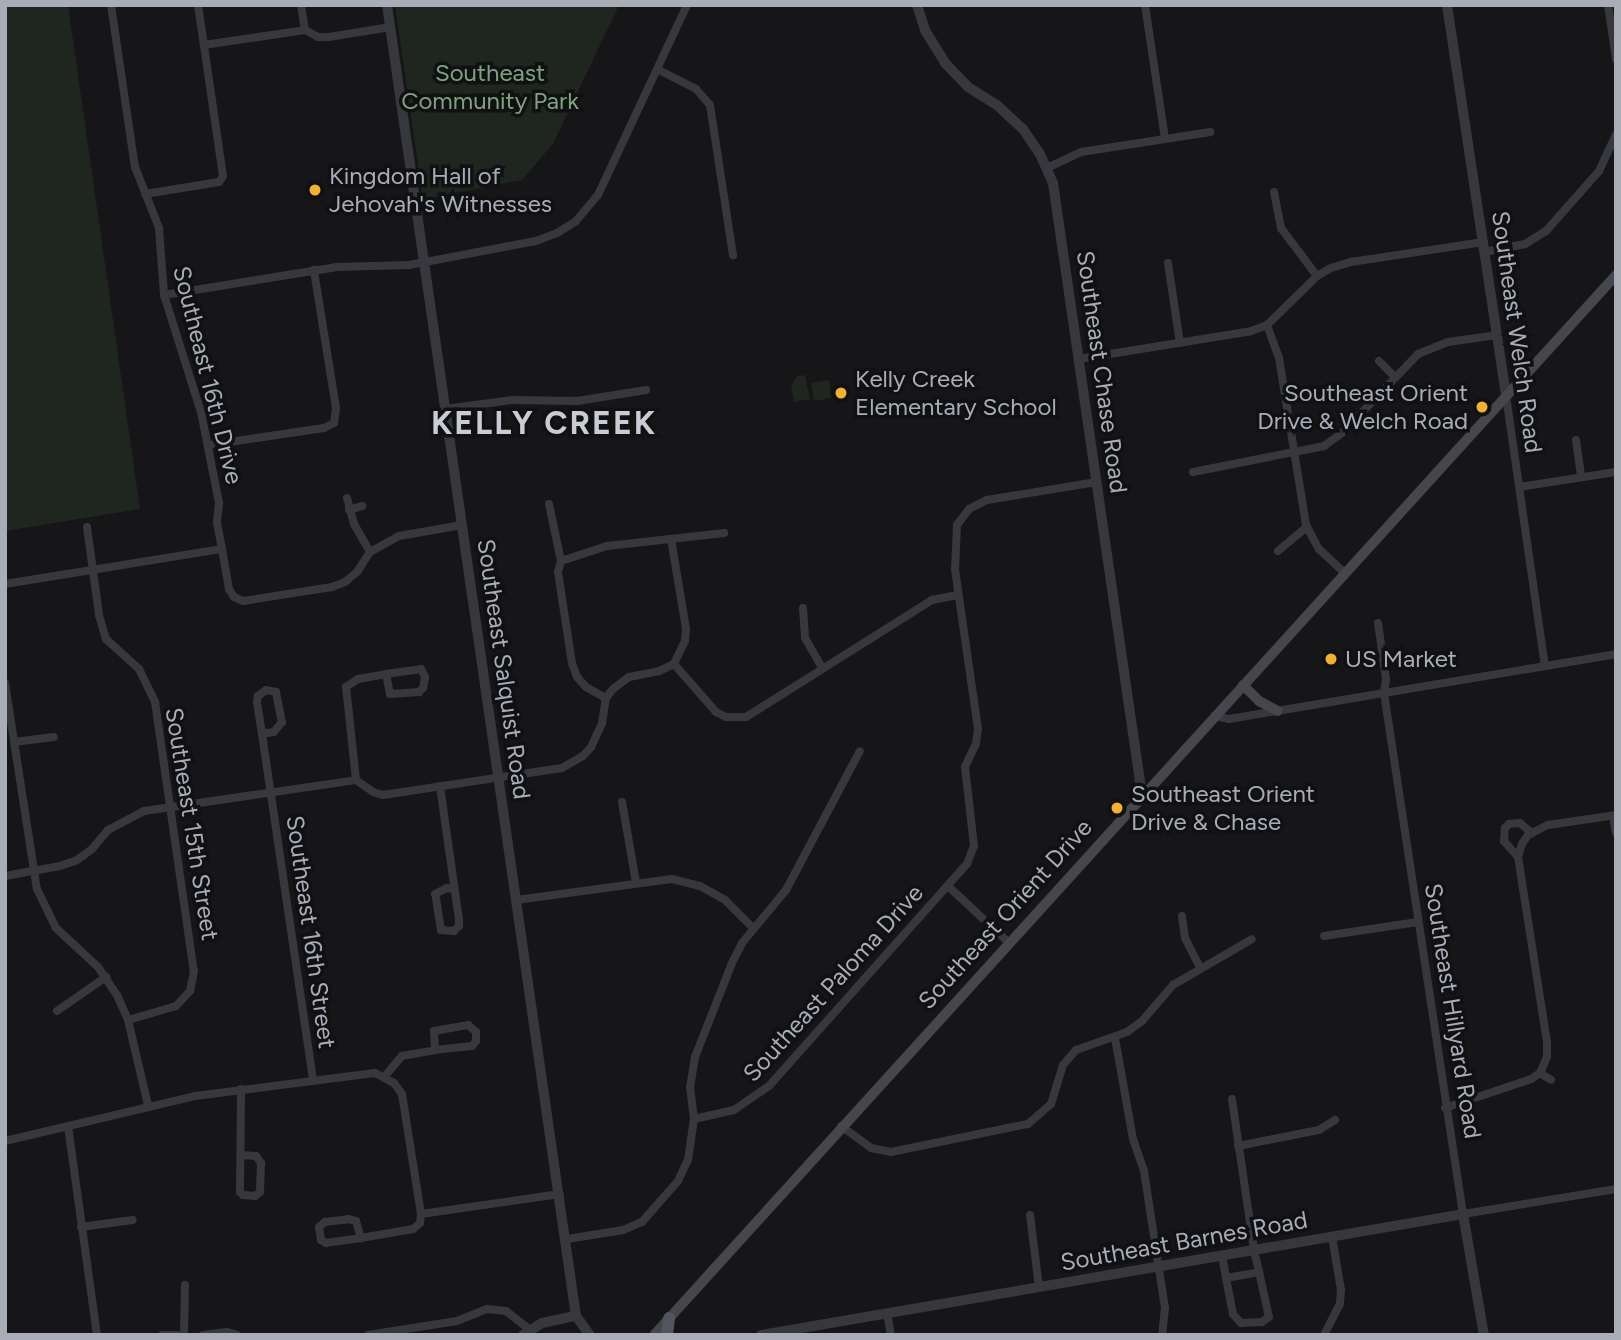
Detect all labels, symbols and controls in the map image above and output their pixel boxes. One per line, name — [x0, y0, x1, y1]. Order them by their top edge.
park label: Southeast Community Park — [401, 59, 579, 115]
place label: Kingdom Hall of Jehovah's Witnesses — [329, 162, 552, 218]
marker: Kingdom Hall of Jehovah's Witnesses — [307, 182, 323, 198]
street label: Southeast Welch Road — [1486, 209, 1548, 455]
street label: Southeast Chase Road — [1071, 249, 1133, 495]
street label: Southeast 16th Drive — [167, 263, 249, 487]
place label: Kelly Creek Elementary School — [855, 365, 1057, 421]
place label: Southeast Orient Drive & Welch Road — [1257, 379, 1468, 435]
marker: Kelly Creek Elementary School — [833, 385, 849, 401]
marker: Southeast Orient Drive & Welch Road — [1474, 399, 1490, 415]
district label: KELLY CREEK — [432, 404, 656, 442]
street label: Southeast Salquist Road — [471, 537, 537, 801]
place label: US Market — [1345, 645, 1457, 673]
marker: US Market — [1323, 651, 1339, 667]
street label: Southeast 15th Street — [159, 706, 225, 942]
place label: Southeast Orient Drive & Chase — [1131, 780, 1315, 836]
marker: Southeast Orient Drive & Chase — [1109, 800, 1125, 816]
street label: Southeast Orient Drive — [912, 813, 1098, 1015]
street label: Southeast 16th Street — [280, 814, 342, 1050]
street label: Southeast Paloma Drive — [737, 879, 929, 1087]
street label: Southeast Hillyard Road — [1419, 881, 1487, 1141]
street label: Southeast Barnes Road — [1058, 1205, 1310, 1277]

